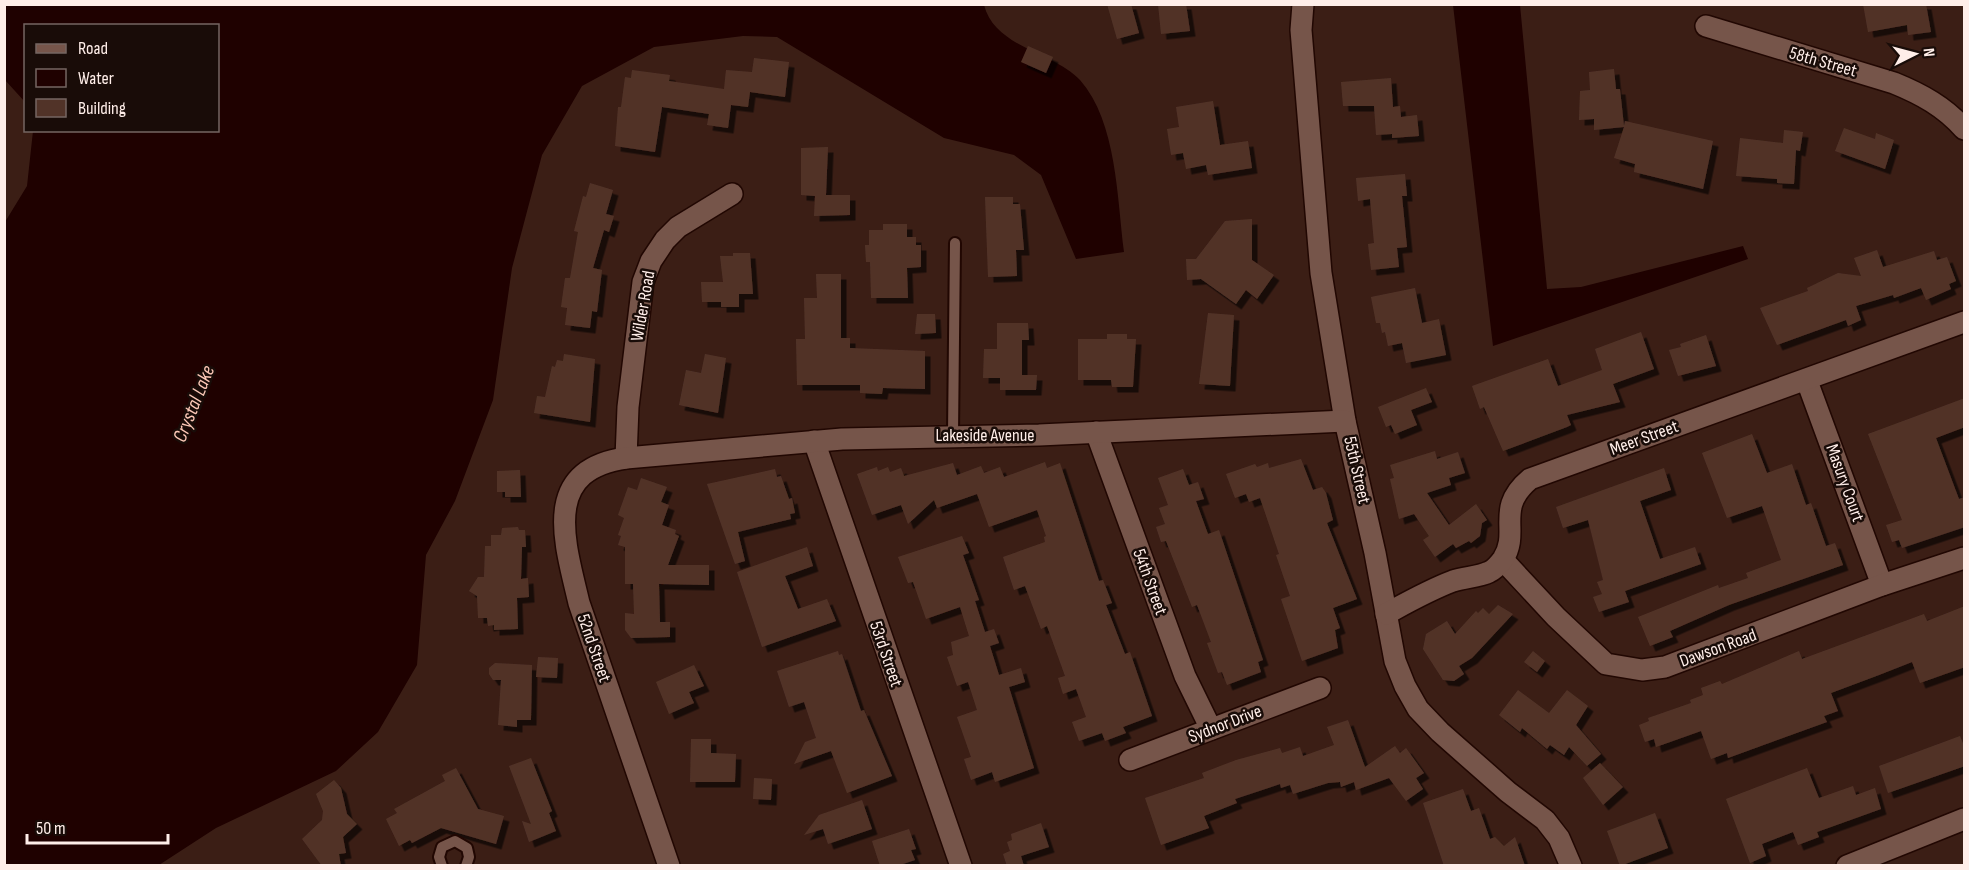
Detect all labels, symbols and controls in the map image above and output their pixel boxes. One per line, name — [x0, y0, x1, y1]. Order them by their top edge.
legend — [24, 24, 219, 132]
north arrow — [1885, 24, 1945, 84]
text: Road — [78, 38, 108, 59]
street label: 58th Street — [1787, 42, 1860, 82]
text: N — [1919, 47, 1938, 58]
text: Water — [78, 68, 114, 89]
text: Building — [78, 98, 126, 119]
street label: Wilder Road — [626, 269, 660, 343]
water label: Crystal Lake — [168, 362, 220, 446]
street label: Meer Street — [1607, 416, 1682, 460]
street label: Lakeside Avenue — [936, 425, 1034, 446]
street label: 55th Street — [1339, 434, 1375, 506]
street label: Masury Court — [1821, 441, 1869, 525]
street label: 54th Street — [1128, 546, 1172, 618]
street label: 52nd Street — [573, 611, 616, 685]
street label: 53rd Street — [865, 618, 907, 690]
street label: Dawson Road — [1677, 624, 1759, 672]
street label: Sydnor Drive — [1185, 700, 1265, 748]
scale bar — [27, 807, 168, 845]
text: 50 m — [36, 818, 66, 839]

